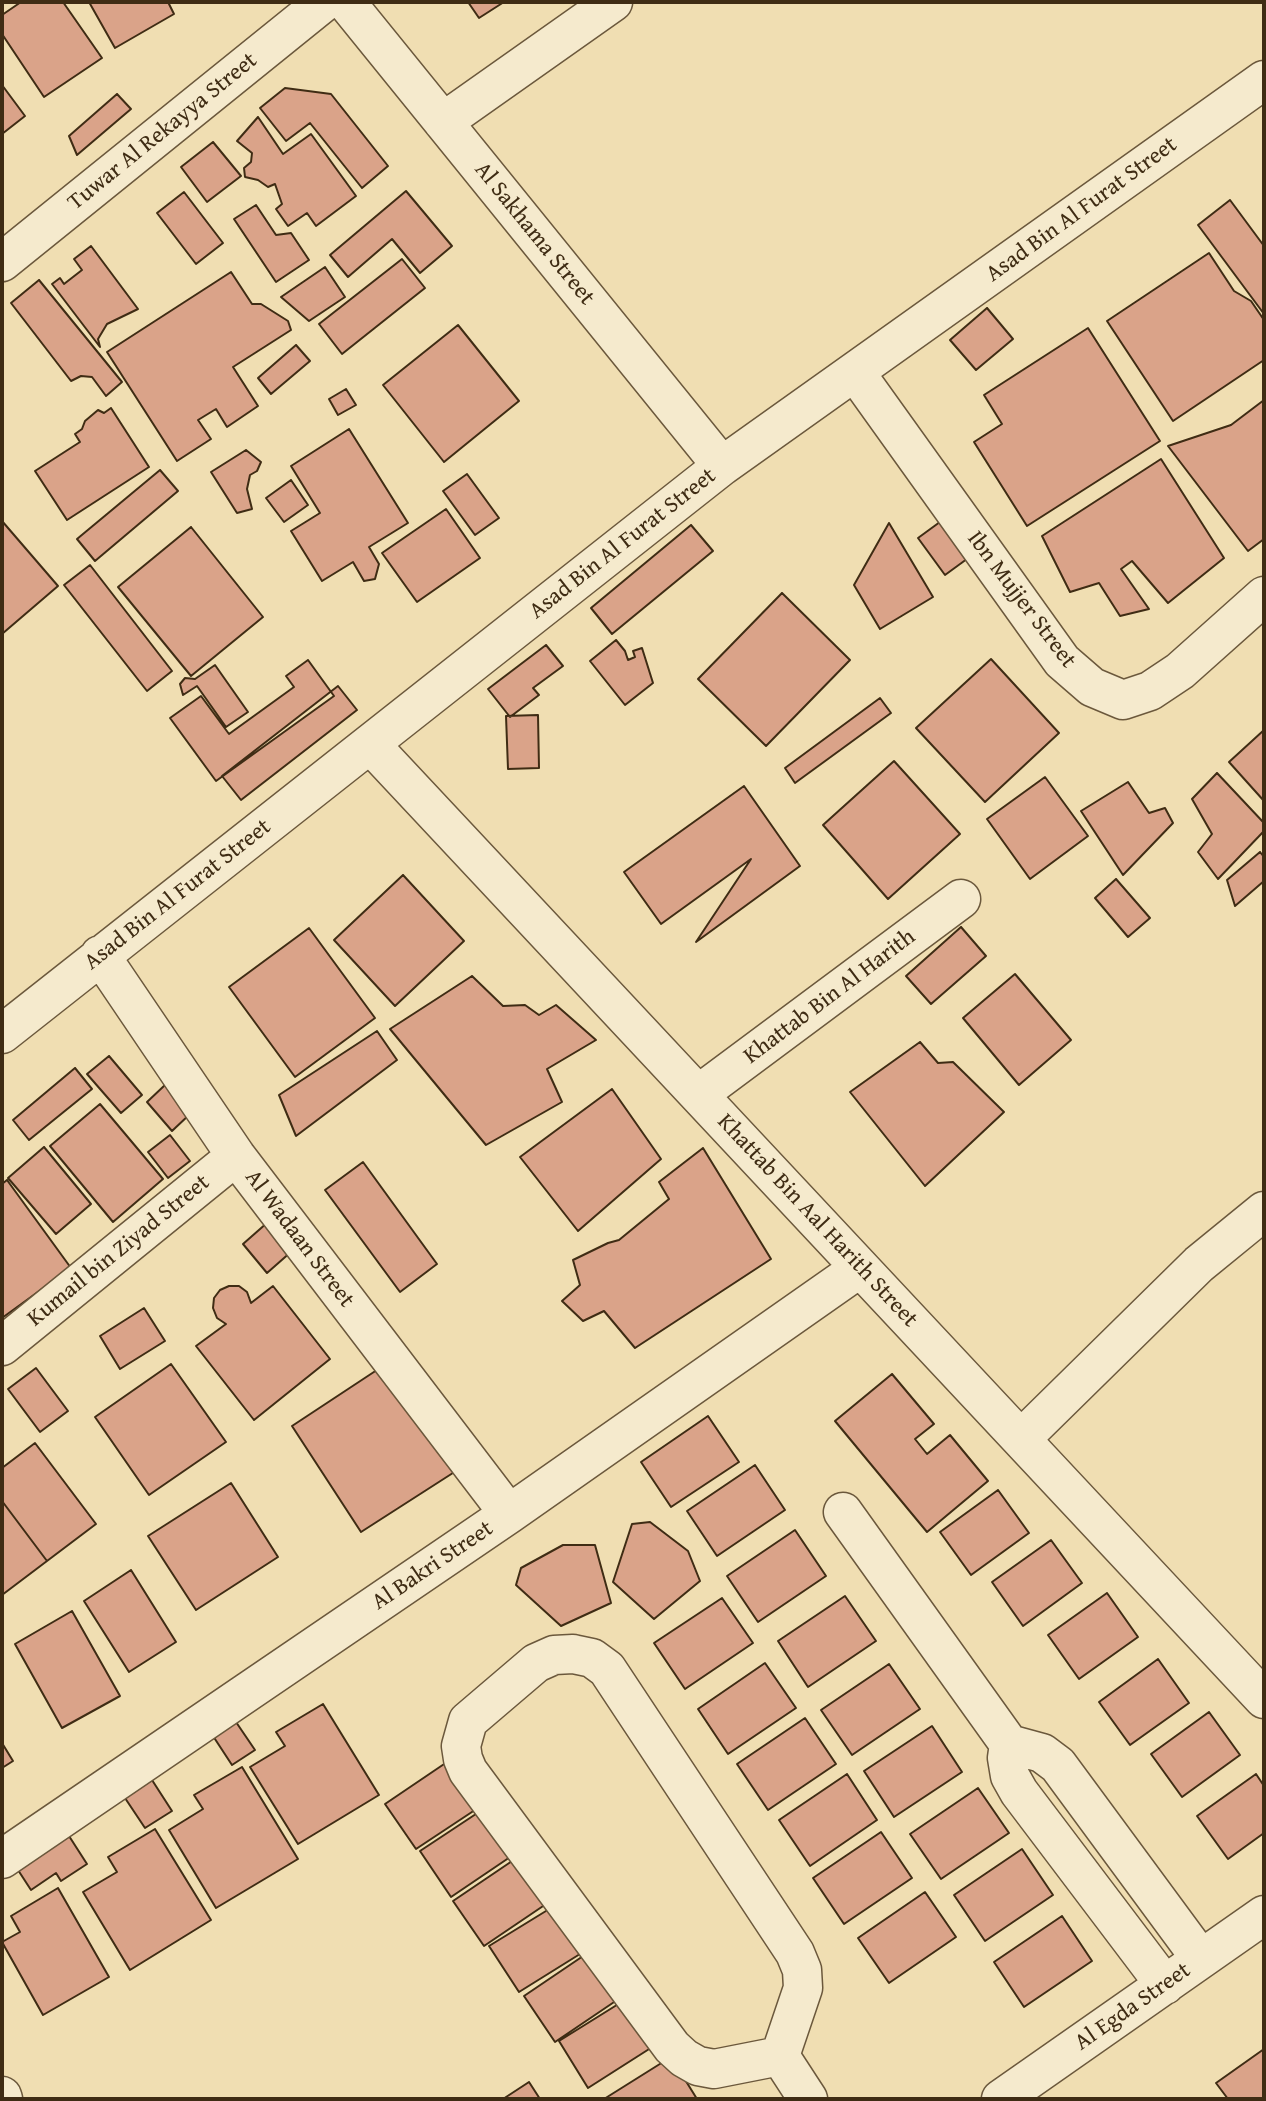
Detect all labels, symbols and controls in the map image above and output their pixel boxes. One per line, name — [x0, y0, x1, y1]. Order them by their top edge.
street label: Tuwar Al Rekayya Street — [63, 47, 263, 217]
street label: Asad Bin Al Furat Street — [981, 131, 1183, 289]
street label: Al Sakhama Street — [468, 157, 600, 311]
street label: Asad Bin Al Furat Street — [524, 463, 722, 625]
street label: Ibn Mujjer Street — [961, 526, 1081, 674]
street label: Asad Bin Al Furat Street — [79, 814, 277, 976]
street label: Khattab Bin Al Harith — [739, 924, 921, 1070]
street label: Khattab Bin Aal Harith Street — [711, 1109, 923, 1333]
street label: Al Wadaan Street — [238, 1165, 360, 1313]
street label: Kumail bin Ziyad Street — [22, 1169, 216, 1333]
street label: Al Bakri Street — [367, 1515, 499, 1617]
street label: Al Egda Street — [1070, 1957, 1196, 2057]

